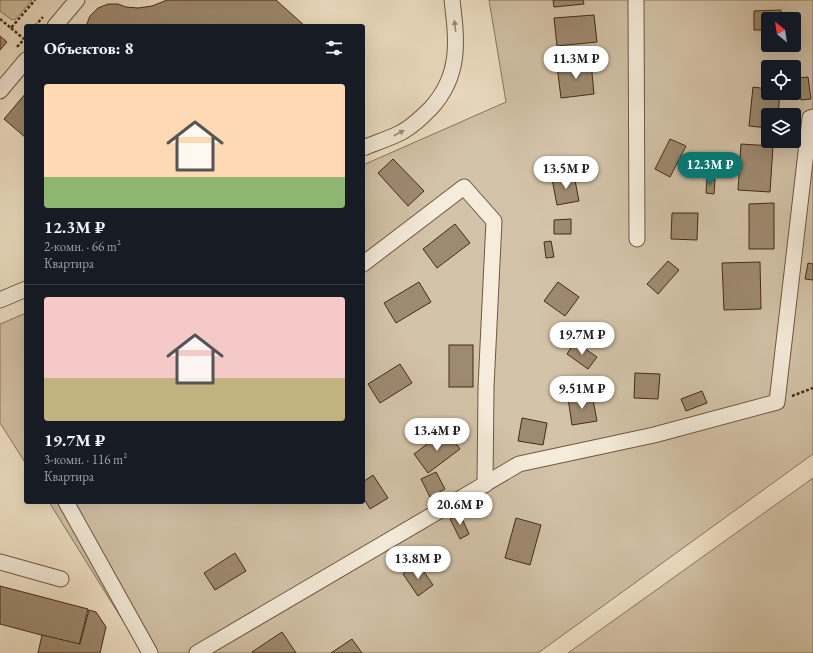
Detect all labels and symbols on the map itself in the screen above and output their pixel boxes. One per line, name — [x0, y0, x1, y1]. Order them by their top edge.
north arrow — [761, 12, 801, 52]
one-way arrow — [452, 20, 458, 32]
pin: 11.3M ₽ — [539, 46, 613, 80]
one-way arrow — [393, 129, 405, 136]
pin: 12.3M ₽ — [673, 152, 747, 186]
pin: 13.5M ₽ — [529, 156, 603, 190]
pin: 19.7M ₽ — [545, 322, 619, 356]
pin: 9.51M ₽ — [545, 376, 619, 410]
pin: 13.4M ₽ — [400, 418, 474, 452]
pin: 20.6M ₽ — [423, 492, 497, 526]
pin: 13.8M ₽ — [381, 546, 455, 580]

